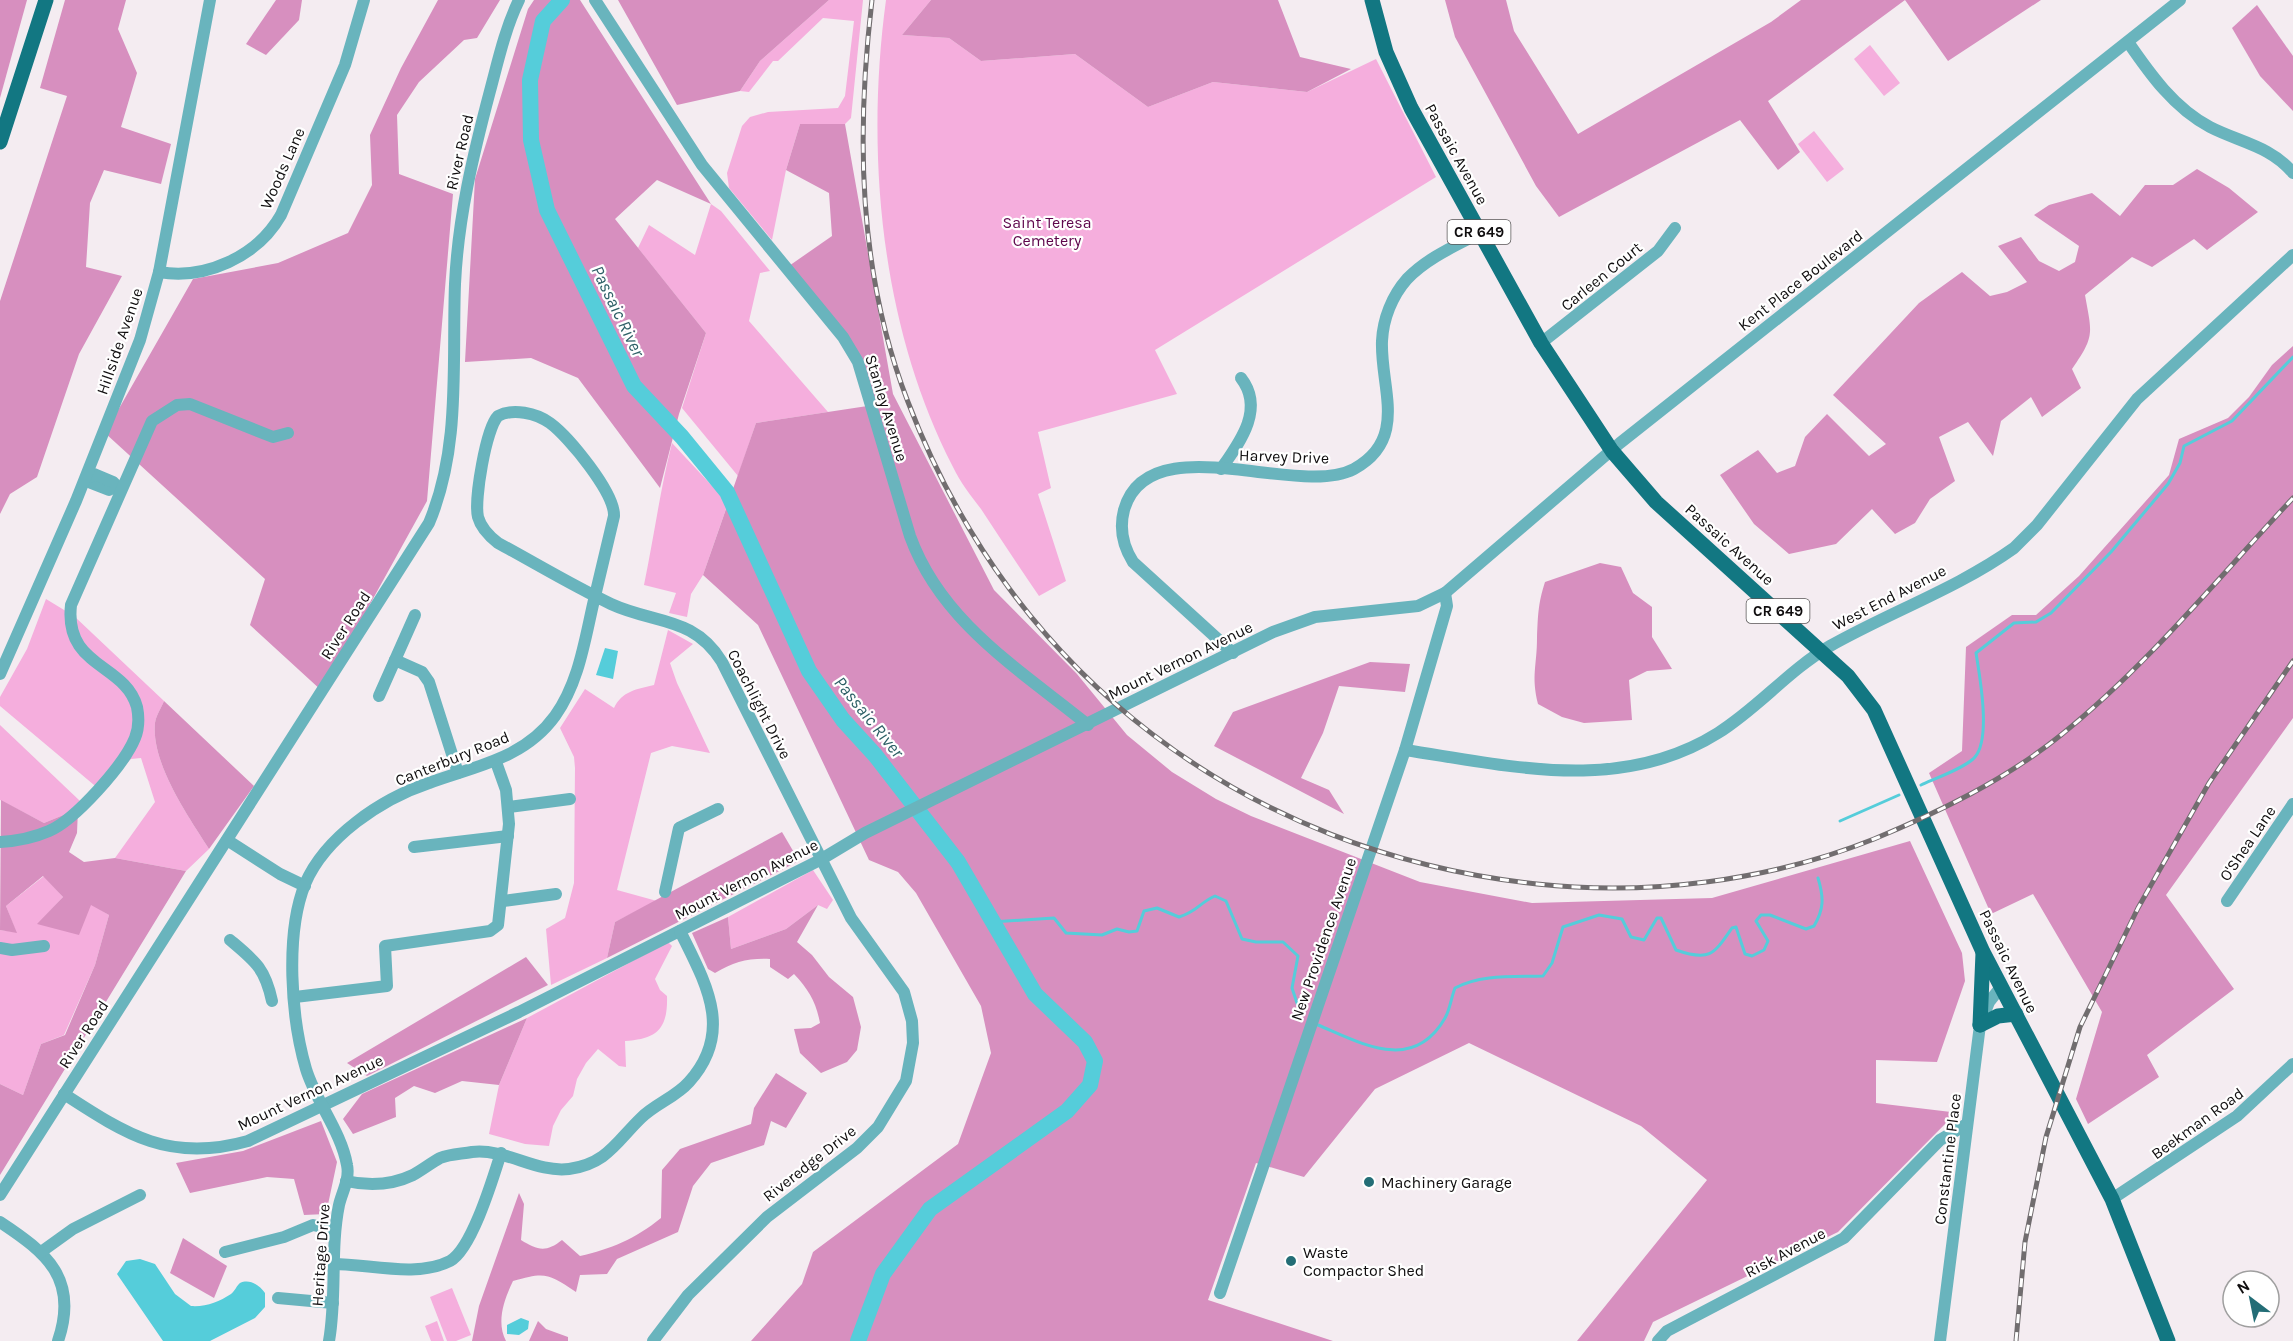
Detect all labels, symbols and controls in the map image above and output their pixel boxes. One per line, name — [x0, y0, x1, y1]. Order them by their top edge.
street label: Passaic Avenue — [1421, 100, 1492, 208]
street label: River Road — [442, 112, 477, 192]
street label: Woods Lane — [256, 125, 309, 212]
park label: Saint Teresa Cemetery — [1003, 213, 1091, 250]
road number: CR 649 — [1448, 220, 1510, 244]
street label: Kent Place Boulevard — [1734, 226, 1866, 335]
street label: Carleen Court — [1557, 238, 1646, 315]
water label: Passaic River — [586, 262, 650, 361]
street label: Hillside Avenue — [92, 285, 147, 397]
street label: Stanley Avenue — [861, 352, 912, 464]
street label: Harvey Drive — [1239, 445, 1329, 468]
street label: Passaic Avenue — [1681, 500, 1778, 589]
street label: West End Avenue — [1829, 561, 1949, 634]
street label: River Road — [316, 588, 374, 663]
road number: CR 649 — [1746, 599, 1810, 623]
street label: Mount Vernon Avenue — [1105, 617, 1256, 704]
street label: Coachlight Drive — [724, 646, 795, 762]
water label: Passaic River — [829, 672, 909, 763]
street label: Canterbury Road — [392, 727, 512, 790]
street label: O'Shea Lane — [2215, 802, 2280, 885]
street label: Mount Vernon Avenue — [671, 835, 821, 924]
street label: New Providence Avenue — [1287, 855, 1360, 1023]
street label: Passaic Avenue — [1975, 906, 2042, 1016]
street label: River Road — [54, 997, 112, 1072]
street label: Mount Vernon Avenue — [234, 1050, 386, 1135]
street label: Beekman Road — [2147, 1084, 2247, 1163]
street label: Constantine Place — [1930, 1092, 1965, 1226]
street label: Riveredge Drive — [759, 1121, 860, 1206]
place label: Machinery Garage — [1381, 1173, 1512, 1192]
marker: Machinery Garage — [1362, 1175, 1376, 1189]
street label: Heritage Drive — [307, 1203, 334, 1307]
street label: Risk Avenue — [1742, 1223, 1829, 1282]
place label: Waste Compactor Shed — [1303, 1243, 1424, 1280]
marker: Waste Compactor Shed — [1284, 1254, 1298, 1268]
north arrow — [2221, 1269, 2281, 1329]
text: N — [2233, 1276, 2253, 1298]

